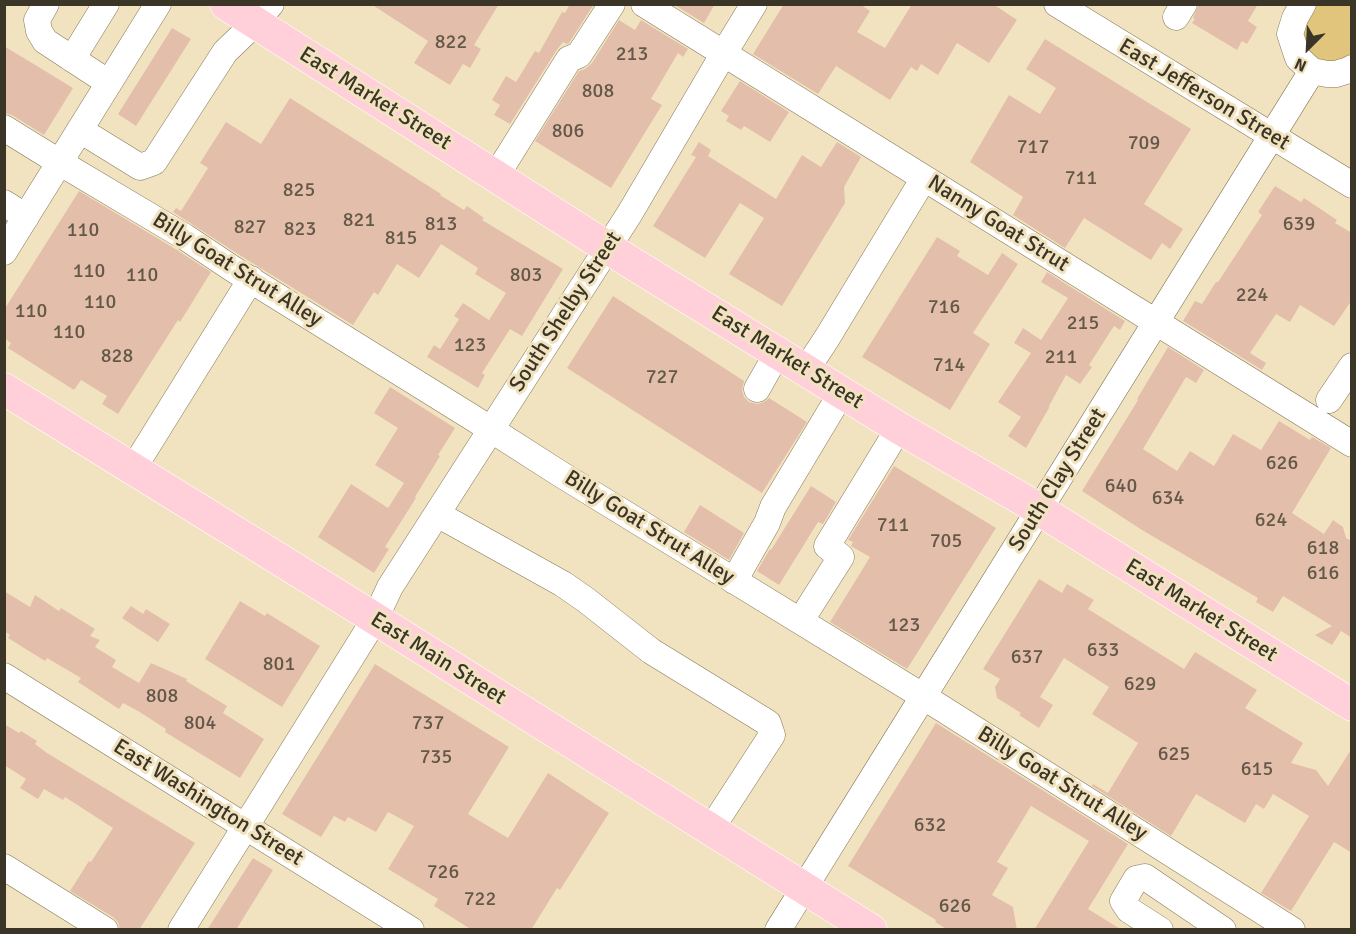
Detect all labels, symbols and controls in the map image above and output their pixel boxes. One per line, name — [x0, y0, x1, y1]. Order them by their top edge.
north arrow — [1278, 18, 1338, 78]
house number: 822 — [435, 31, 467, 55]
street label: East Jefferson Street — [1114, 34, 1294, 156]
street label: East Market Street — [294, 42, 456, 156]
house number: 213 — [616, 43, 648, 67]
text: N — [1292, 53, 1310, 76]
house number: 808 — [582, 80, 614, 104]
house number: 806 — [552, 120, 584, 144]
house number: 709 — [1128, 132, 1160, 156]
house number: 717 — [1017, 136, 1049, 160]
house number: 711 — [1065, 167, 1097, 191]
street label: Nanny Goat Strut — [922, 170, 1074, 278]
house number: 825 — [283, 179, 315, 203]
street label: Billy Goat Strut Alley — [147, 207, 327, 333]
house number: 821 — [343, 209, 375, 233]
house number: 813 — [425, 213, 457, 237]
house number: 639 — [1283, 213, 1315, 237]
house number: 827 — [234, 216, 266, 240]
house number: 823 — [284, 218, 316, 242]
house number: 110 — [67, 219, 99, 243]
house number: 815 — [385, 227, 417, 251]
street label: South Shelby Street — [504, 227, 628, 397]
house number: 110 — [73, 260, 105, 284]
house number: 110 — [126, 264, 158, 288]
house number: 803 — [510, 264, 542, 288]
house number: 224 — [1236, 284, 1268, 308]
house number: 110 — [84, 291, 116, 315]
house number: 716 — [928, 296, 960, 320]
house number: 110 — [15, 300, 47, 324]
street label: East Market Street — [706, 301, 868, 415]
house number: 215 — [1067, 312, 1099, 336]
house number: 110 — [53, 321, 85, 345]
house number: 123 — [454, 334, 486, 358]
house number: 828 — [101, 345, 133, 369]
house number: 211 — [1045, 346, 1077, 370]
house number: 714 — [933, 354, 965, 378]
house number: 727 — [646, 366, 678, 390]
street label: South Clay Street — [1004, 404, 1112, 556]
house number: 626 — [1266, 452, 1298, 476]
street label: Billy Goat Strut Alley — [559, 465, 739, 591]
house number: 640 — [1105, 475, 1137, 499]
house number: 634 — [1152, 487, 1184, 511]
house number: 624 — [1255, 509, 1287, 533]
house number: 711 — [877, 514, 909, 538]
house number: 705 — [930, 530, 962, 554]
house number: 618 — [1307, 537, 1339, 561]
street label: East Market Street — [1120, 554, 1282, 668]
house number: 616 — [1307, 562, 1339, 586]
street label: East Main Street — [365, 607, 511, 711]
house number: 123 — [888, 614, 920, 638]
house number: 633 — [1087, 639, 1119, 663]
house number: 637 — [1011, 646, 1043, 670]
house number: 801 — [263, 653, 295, 677]
house number: 629 — [1124, 673, 1156, 697]
house number: 808 — [146, 685, 178, 709]
house number: 804 — [184, 712, 216, 736]
house number: 737 — [412, 712, 444, 736]
street label: Billy Goat Strut Alley — [972, 721, 1152, 847]
street label: East Washington Street — [108, 734, 308, 872]
house number: 625 — [1158, 743, 1190, 767]
house number: 735 — [420, 746, 452, 770]
house number: 615 — [1241, 758, 1273, 782]
house number: 632 — [914, 814, 946, 838]
house number: 726 — [427, 861, 459, 885]
house number: 722 — [464, 888, 496, 912]
house number: 626 — [939, 895, 971, 919]

